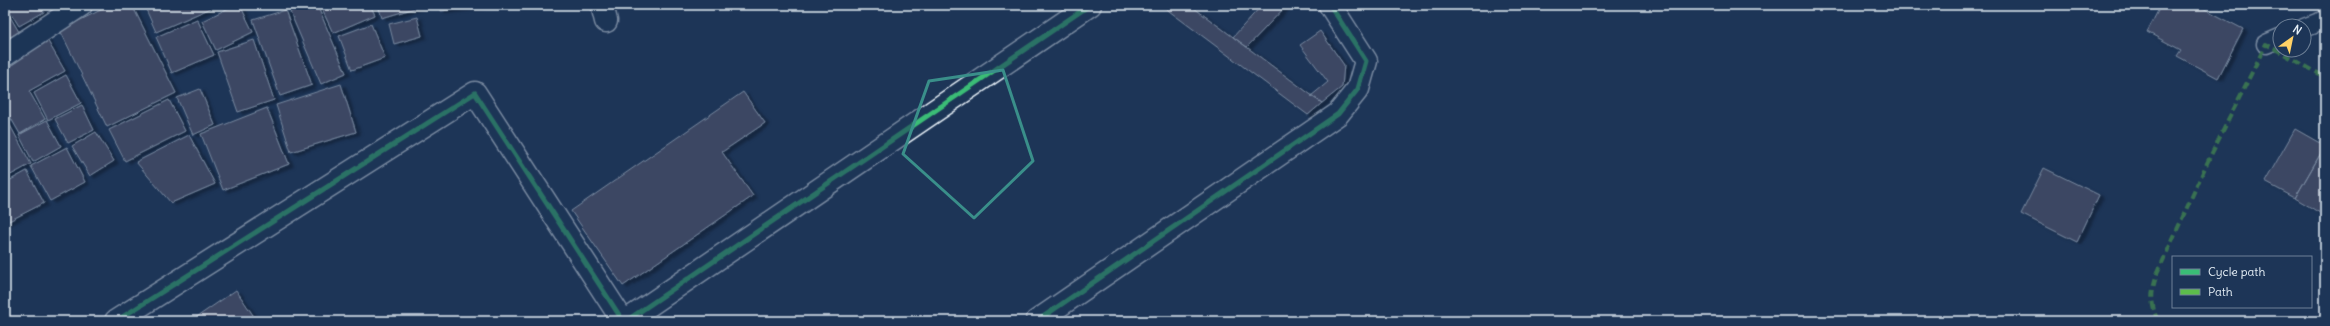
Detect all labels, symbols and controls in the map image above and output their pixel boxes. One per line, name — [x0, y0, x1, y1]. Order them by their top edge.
north arrow — [2272, 18, 2312, 58]
text: N — [2290, 22, 2304, 38]
legend — [2172, 256, 2312, 308]
text: Cycle path — [2208, 264, 2265, 279]
text: Path — [2208, 284, 2233, 299]

